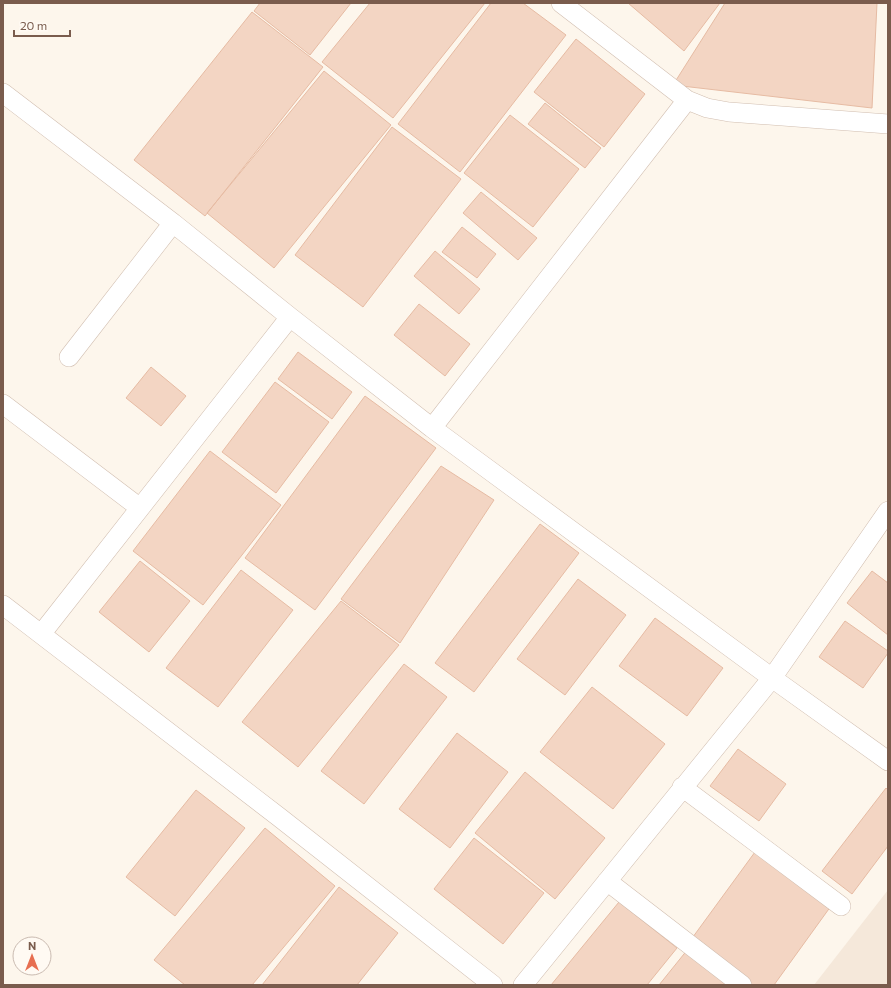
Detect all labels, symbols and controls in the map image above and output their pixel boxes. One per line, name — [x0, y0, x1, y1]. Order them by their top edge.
scale bar — [14, 12, 70, 38]
text: 20 m — [20, 18, 47, 32]
north arrow — [12, 936, 52, 976]
text: N — [28, 939, 36, 952]

